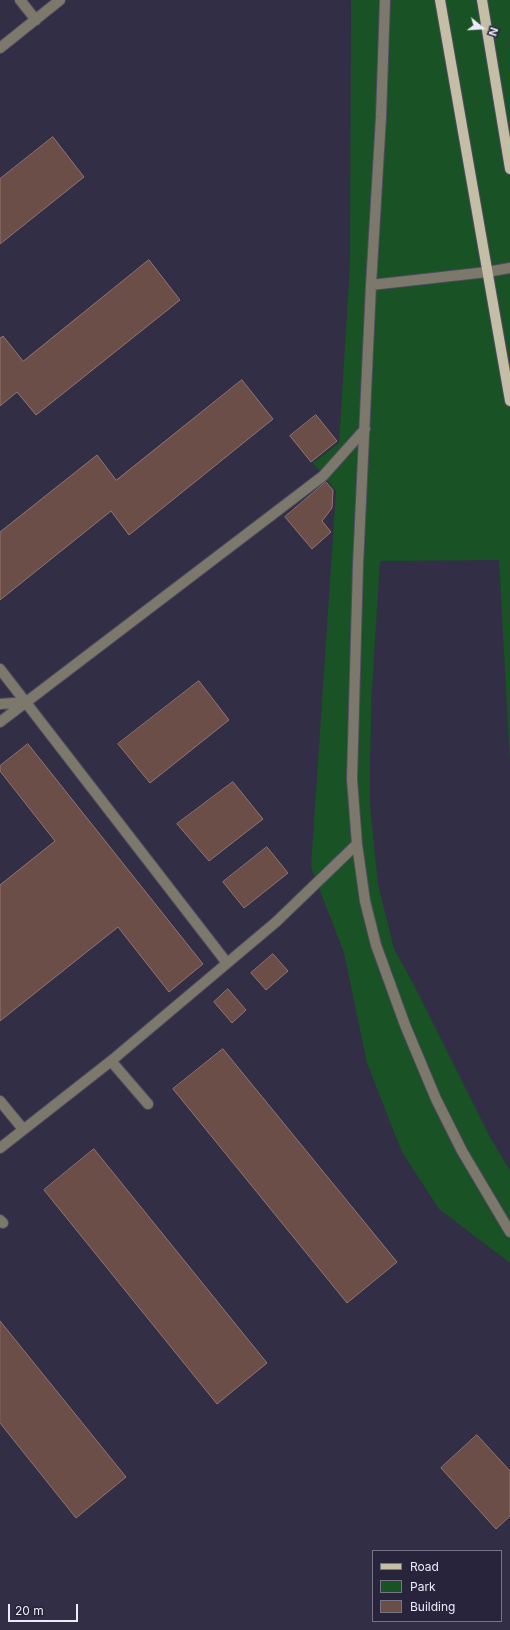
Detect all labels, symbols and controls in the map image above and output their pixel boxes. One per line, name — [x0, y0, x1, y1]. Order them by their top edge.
north arrow — [462, 8, 502, 48]
text: N — [485, 26, 501, 38]
legend — [372, 1550, 502, 1622]
text: Road — [410, 1559, 439, 1574]
text: Park — [410, 1579, 436, 1594]
scale bar — [10, 1596, 80, 1622]
text: Building — [410, 1599, 455, 1614]
text: 20 m — [15, 1603, 44, 1618]

